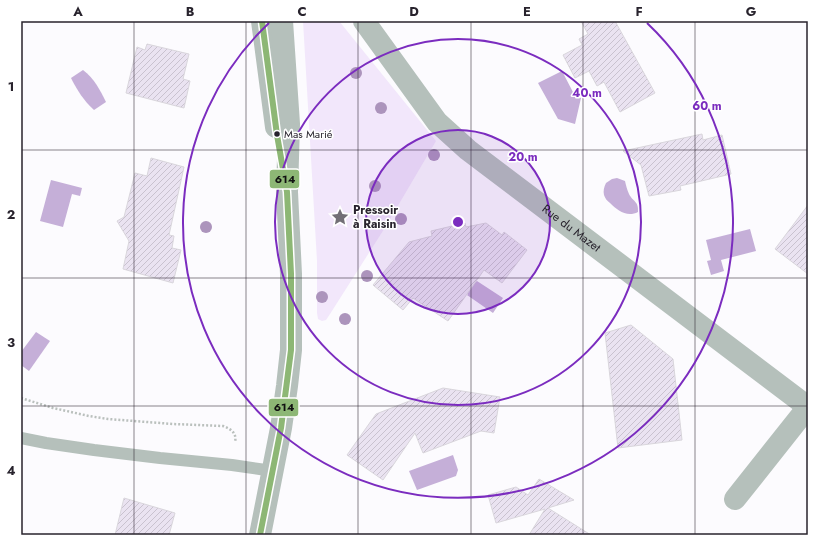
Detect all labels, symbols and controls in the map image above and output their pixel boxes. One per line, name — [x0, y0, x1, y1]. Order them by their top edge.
text: A — [72, 2, 83, 21]
text: B — [186, 2, 195, 21]
text: C — [297, 2, 307, 21]
text: D — [409, 2, 419, 21]
text: E — [523, 2, 531, 21]
text: F — [635, 2, 643, 21]
text: G — [746, 2, 757, 21]
text: 1 — [8, 77, 14, 96]
text: 40 m — [572, 84, 602, 102]
text: 60 m — [692, 97, 722, 115]
place label: Mas Marié — [284, 126, 333, 142]
marker: Mas Marié — [272, 129, 282, 139]
text: 20 m — [508, 148, 538, 166]
line badge: 614 — [269, 169, 300, 189]
text: 614 — [275, 171, 296, 187]
street label: Rue du Mazet — [538, 200, 605, 256]
place label: Pressoir à Raisin — [353, 201, 398, 233]
text: 2 — [7, 205, 15, 224]
place icon: Pressoir à Raisin — [330, 207, 350, 227]
centre of rings — [451, 215, 465, 229]
text: 3 — [7, 333, 15, 352]
line badge: 614 — [268, 398, 299, 417]
text: 614 — [274, 399, 295, 415]
text: 4 — [6, 461, 16, 480]

